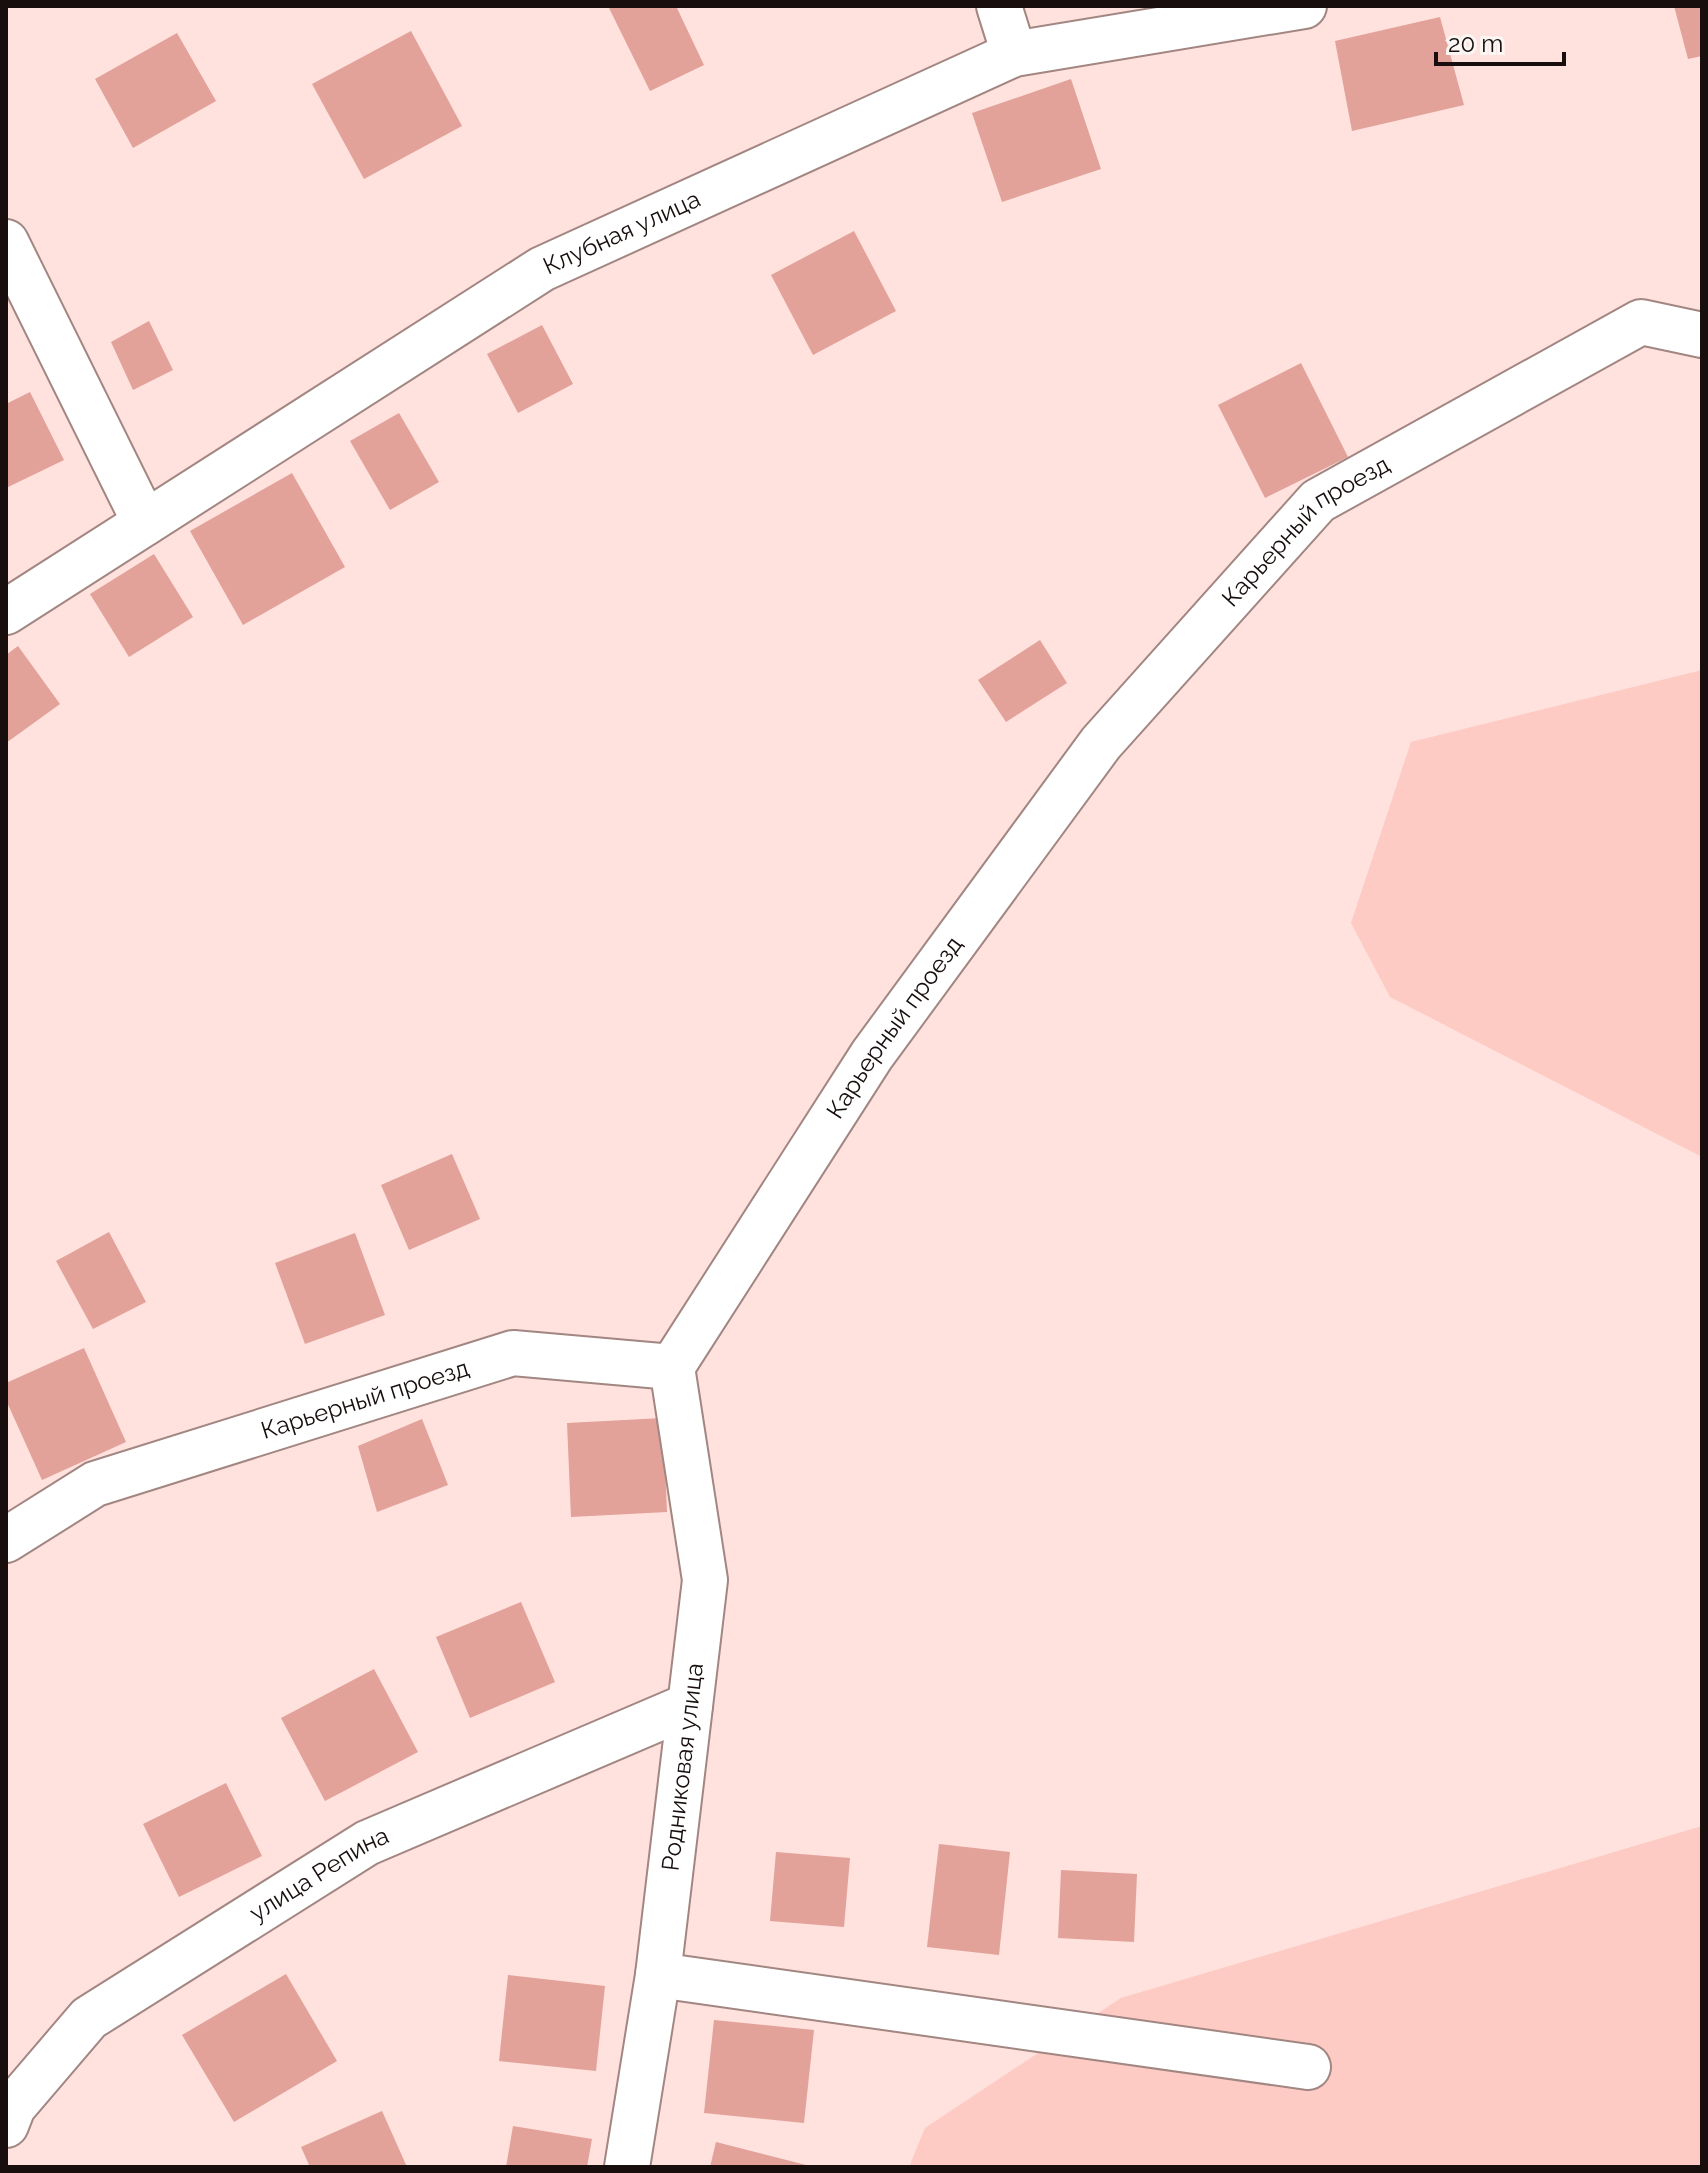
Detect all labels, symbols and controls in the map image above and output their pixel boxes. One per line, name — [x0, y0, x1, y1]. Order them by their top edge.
scale bar — [1436, 16, 1564, 66]
text: 20 m — [1448, 29, 1503, 58]
street label: Клубная улица — [538, 184, 705, 281]
street label: Карьерный проезд — [1216, 449, 1394, 612]
street label: Карьерный проезд — [820, 930, 968, 1124]
street label: Карьерный проезд — [257, 1353, 472, 1445]
street label: Родниковая улица — [655, 1661, 709, 1873]
street label: улица Репина — [244, 1820, 393, 1927]

